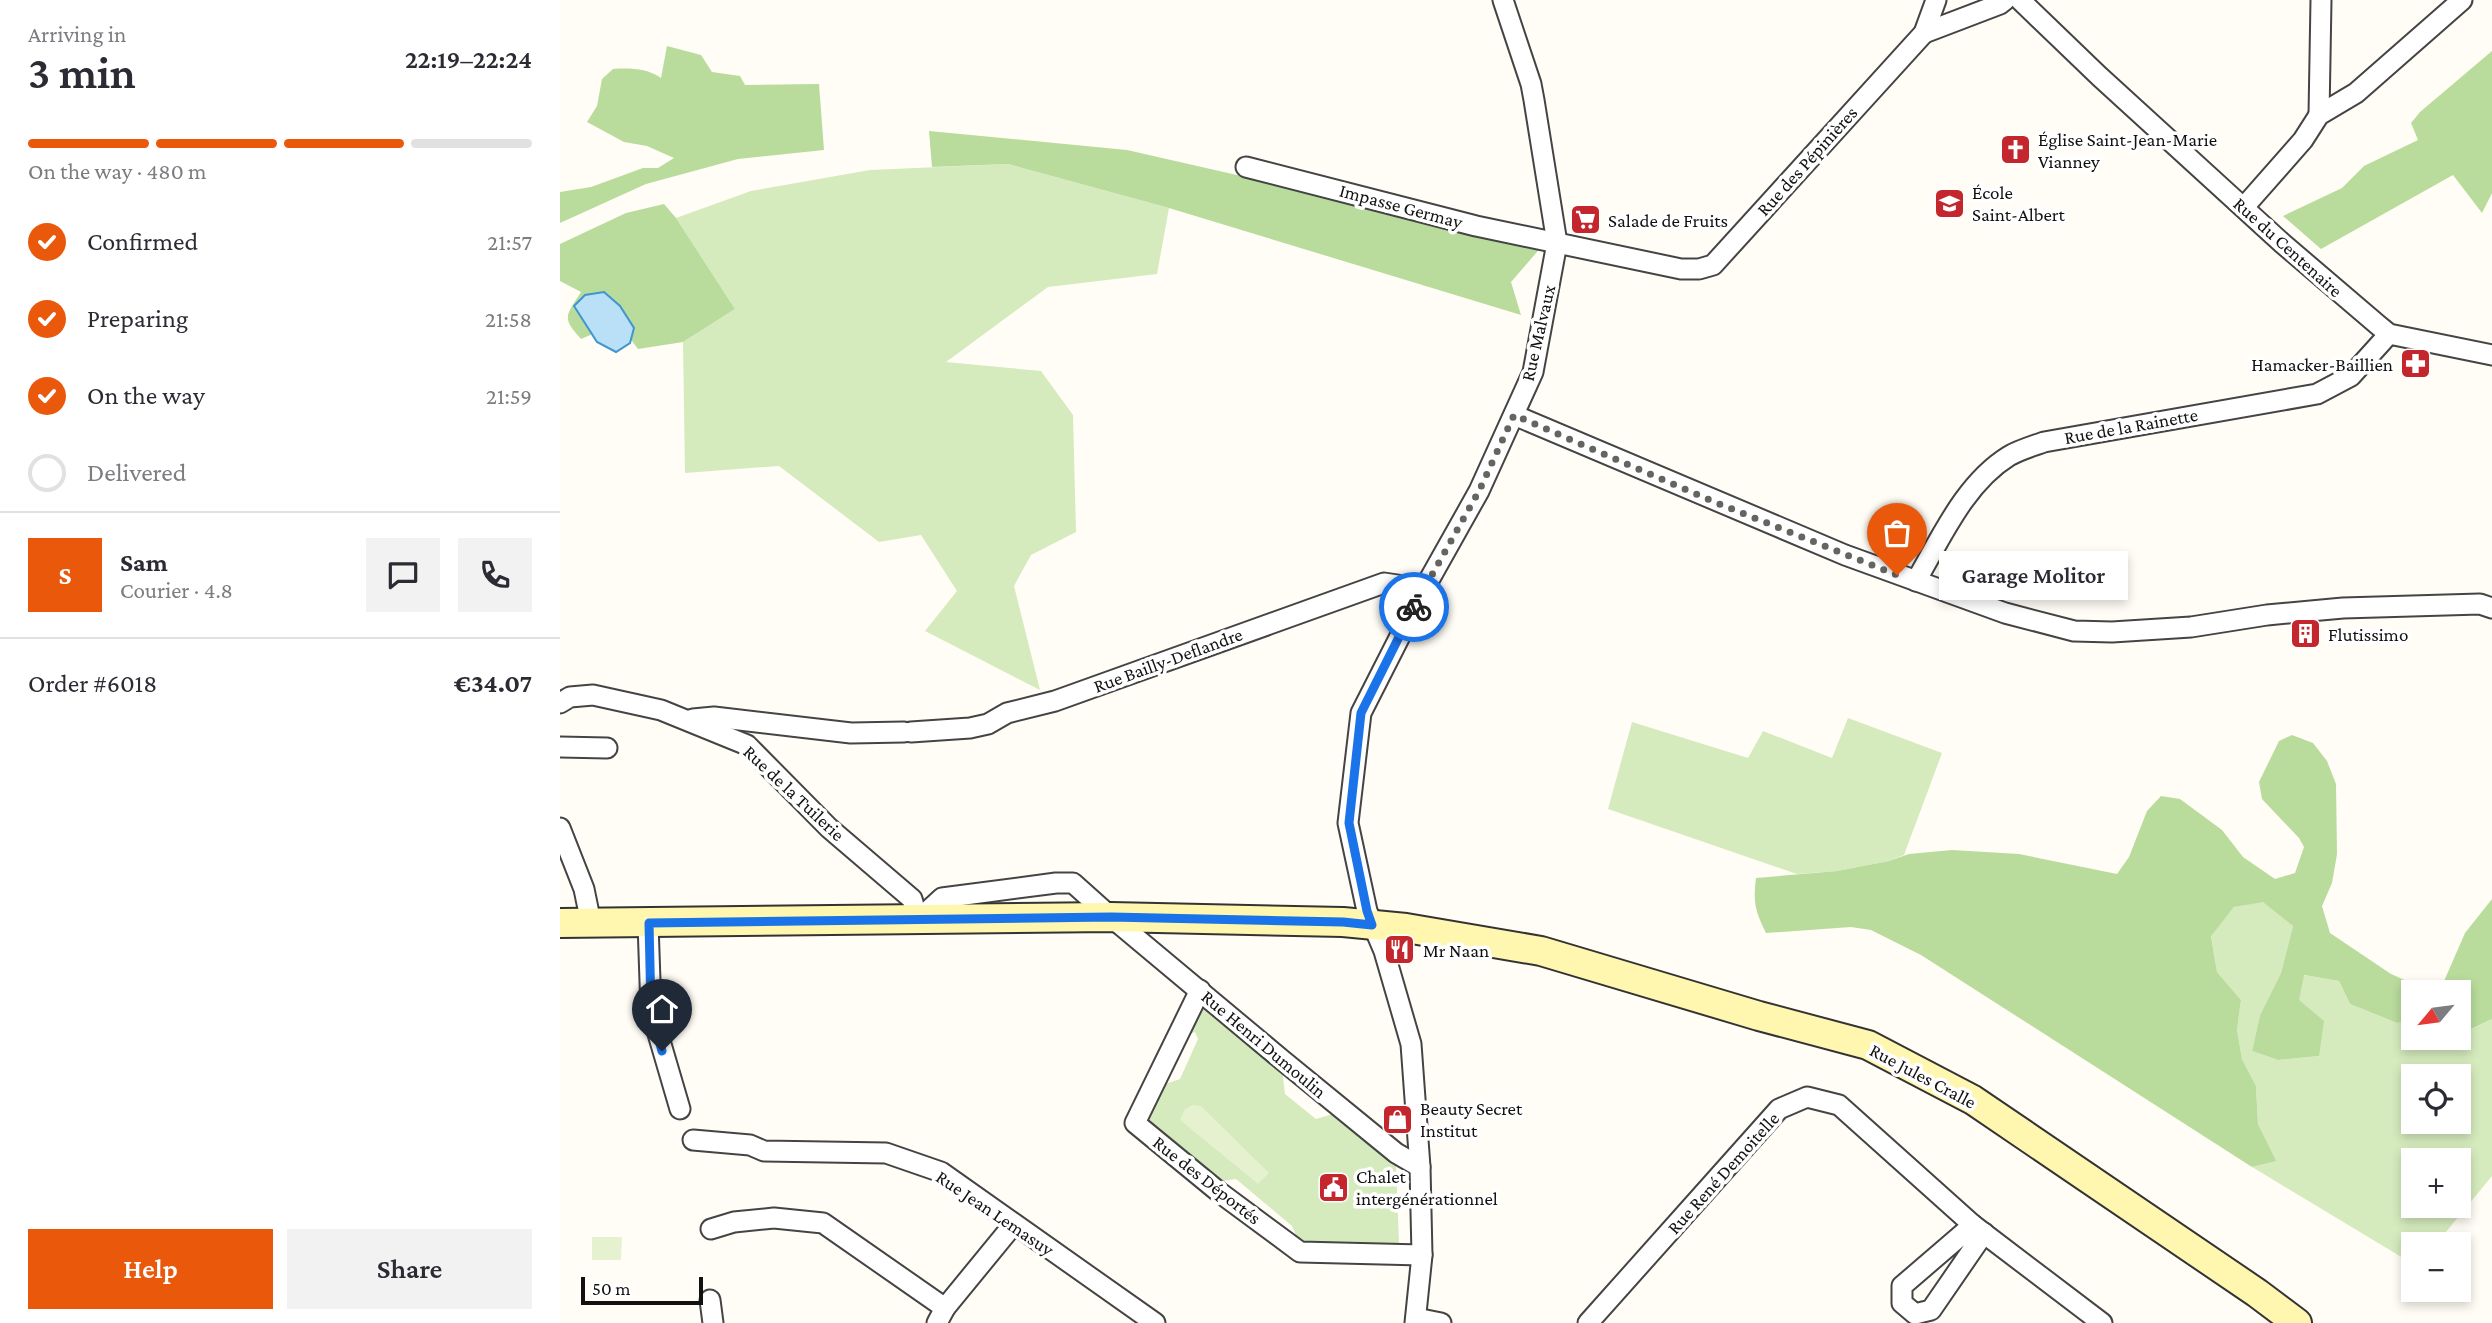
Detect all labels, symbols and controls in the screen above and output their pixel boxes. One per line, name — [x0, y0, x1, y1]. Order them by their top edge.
text: Arriving in — [28, 21, 126, 47]
text: 22:19–22:24 — [405, 45, 532, 74]
text: 3 min — [28, 47, 136, 98]
street label: Rue des Pépinières — [1752, 102, 1862, 220]
place label: Église Saint-Jean-Marie Vianney — [2038, 129, 2217, 172]
church icon: Église Saint-Jean-Marie Vianney — [1998, 133, 2032, 167]
text: On the way · 480 m — [28, 158, 206, 184]
street label: Impasse Germay — [1337, 179, 1465, 233]
place label: École Saint-Albert — [1972, 182, 2066, 225]
school or university icon: École Saint-Albert — [1932, 186, 1966, 220]
street label: Rue du Centenaire — [2229, 193, 2347, 301]
supermarket icon: Salade de Fruits — [1568, 203, 1602, 237]
place label: Salade de Fruits — [1608, 210, 1728, 231]
icon: check — [28, 223, 66, 261]
text: Confirmed — [87, 227, 198, 256]
text: 21:57 — [487, 229, 532, 255]
street label: Rue Malvaux — [1517, 283, 1559, 383]
icon: check — [28, 300, 66, 338]
text: Preparing — [87, 304, 188, 333]
text: 21:58 — [485, 306, 532, 332]
pharmacy icon: Hamacker-Baillien — [2399, 347, 2433, 381]
place label: Hamacker-Baillien — [2251, 354, 2393, 375]
icon: check — [28, 377, 66, 415]
text: On the way — [87, 381, 205, 410]
text: 21:59 — [486, 383, 532, 409]
street label: Rue de la Rainette — [2063, 404, 2199, 448]
text: Delivered — [87, 458, 186, 487]
pin — [1867, 503, 1927, 575]
icon: bag — [1878, 514, 1916, 552]
button: chat — [366, 538, 440, 612]
button: phone — [458, 538, 532, 612]
text: Sam — [120, 548, 168, 577]
callout: Garage Molitor — [1939, 550, 2128, 600]
text: S — [59, 561, 72, 590]
text: Garage Molitor — [1962, 562, 2105, 588]
courier — [1379, 572, 1449, 642]
text: Courier · 4.8 — [120, 577, 233, 603]
icon: bike — [1395, 588, 1433, 626]
building icon: Flutissimo — [2288, 617, 2322, 651]
street label: Rue Bailly-Deflandre — [1091, 623, 1245, 697]
place label: Flutissimo — [2328, 624, 2408, 645]
text: Order #6018 — [28, 669, 157, 698]
text: €34.07 — [454, 669, 532, 698]
street label: Rue de la Tuilerie — [739, 741, 849, 845]
restaurant icon: Mr Naan — [1383, 933, 1417, 967]
place label: Mr Naan — [1423, 940, 1489, 961]
pin — [632, 979, 692, 1051]
north arrow — [2401, 980, 2471, 1050]
map controls — [2401, 980, 2471, 1302]
street label: Rue Henri Dumoulin — [1197, 986, 1331, 1102]
icon: home — [643, 990, 681, 1028]
street label: Rue Jules Cralle — [1866, 1039, 1980, 1113]
button: locate — [2401, 1064, 2471, 1134]
place label: Beauty Secret Institut — [1420, 1098, 1523, 1141]
shop icon: Beauty Secret Institut — [1380, 1102, 1414, 1136]
street label: Rue René Demoitelle — [1663, 1108, 1783, 1238]
street label: Rue des Déportés — [1149, 1131, 1265, 1229]
button: + — [2401, 1148, 2471, 1218]
street label: Rue Jean Lemasuy — [932, 1166, 1058, 1260]
place label: Chalet intergénérationnel — [1356, 1166, 1498, 1209]
public building icon: Chalet intergénérationnel — [1316, 1170, 1350, 1204]
button: Help — [28, 1229, 273, 1309]
button: Share — [287, 1229, 532, 1309]
button: − — [2401, 1232, 2471, 1302]
scale bar — [581, 1274, 704, 1306]
text: 50 m — [592, 1278, 631, 1299]

